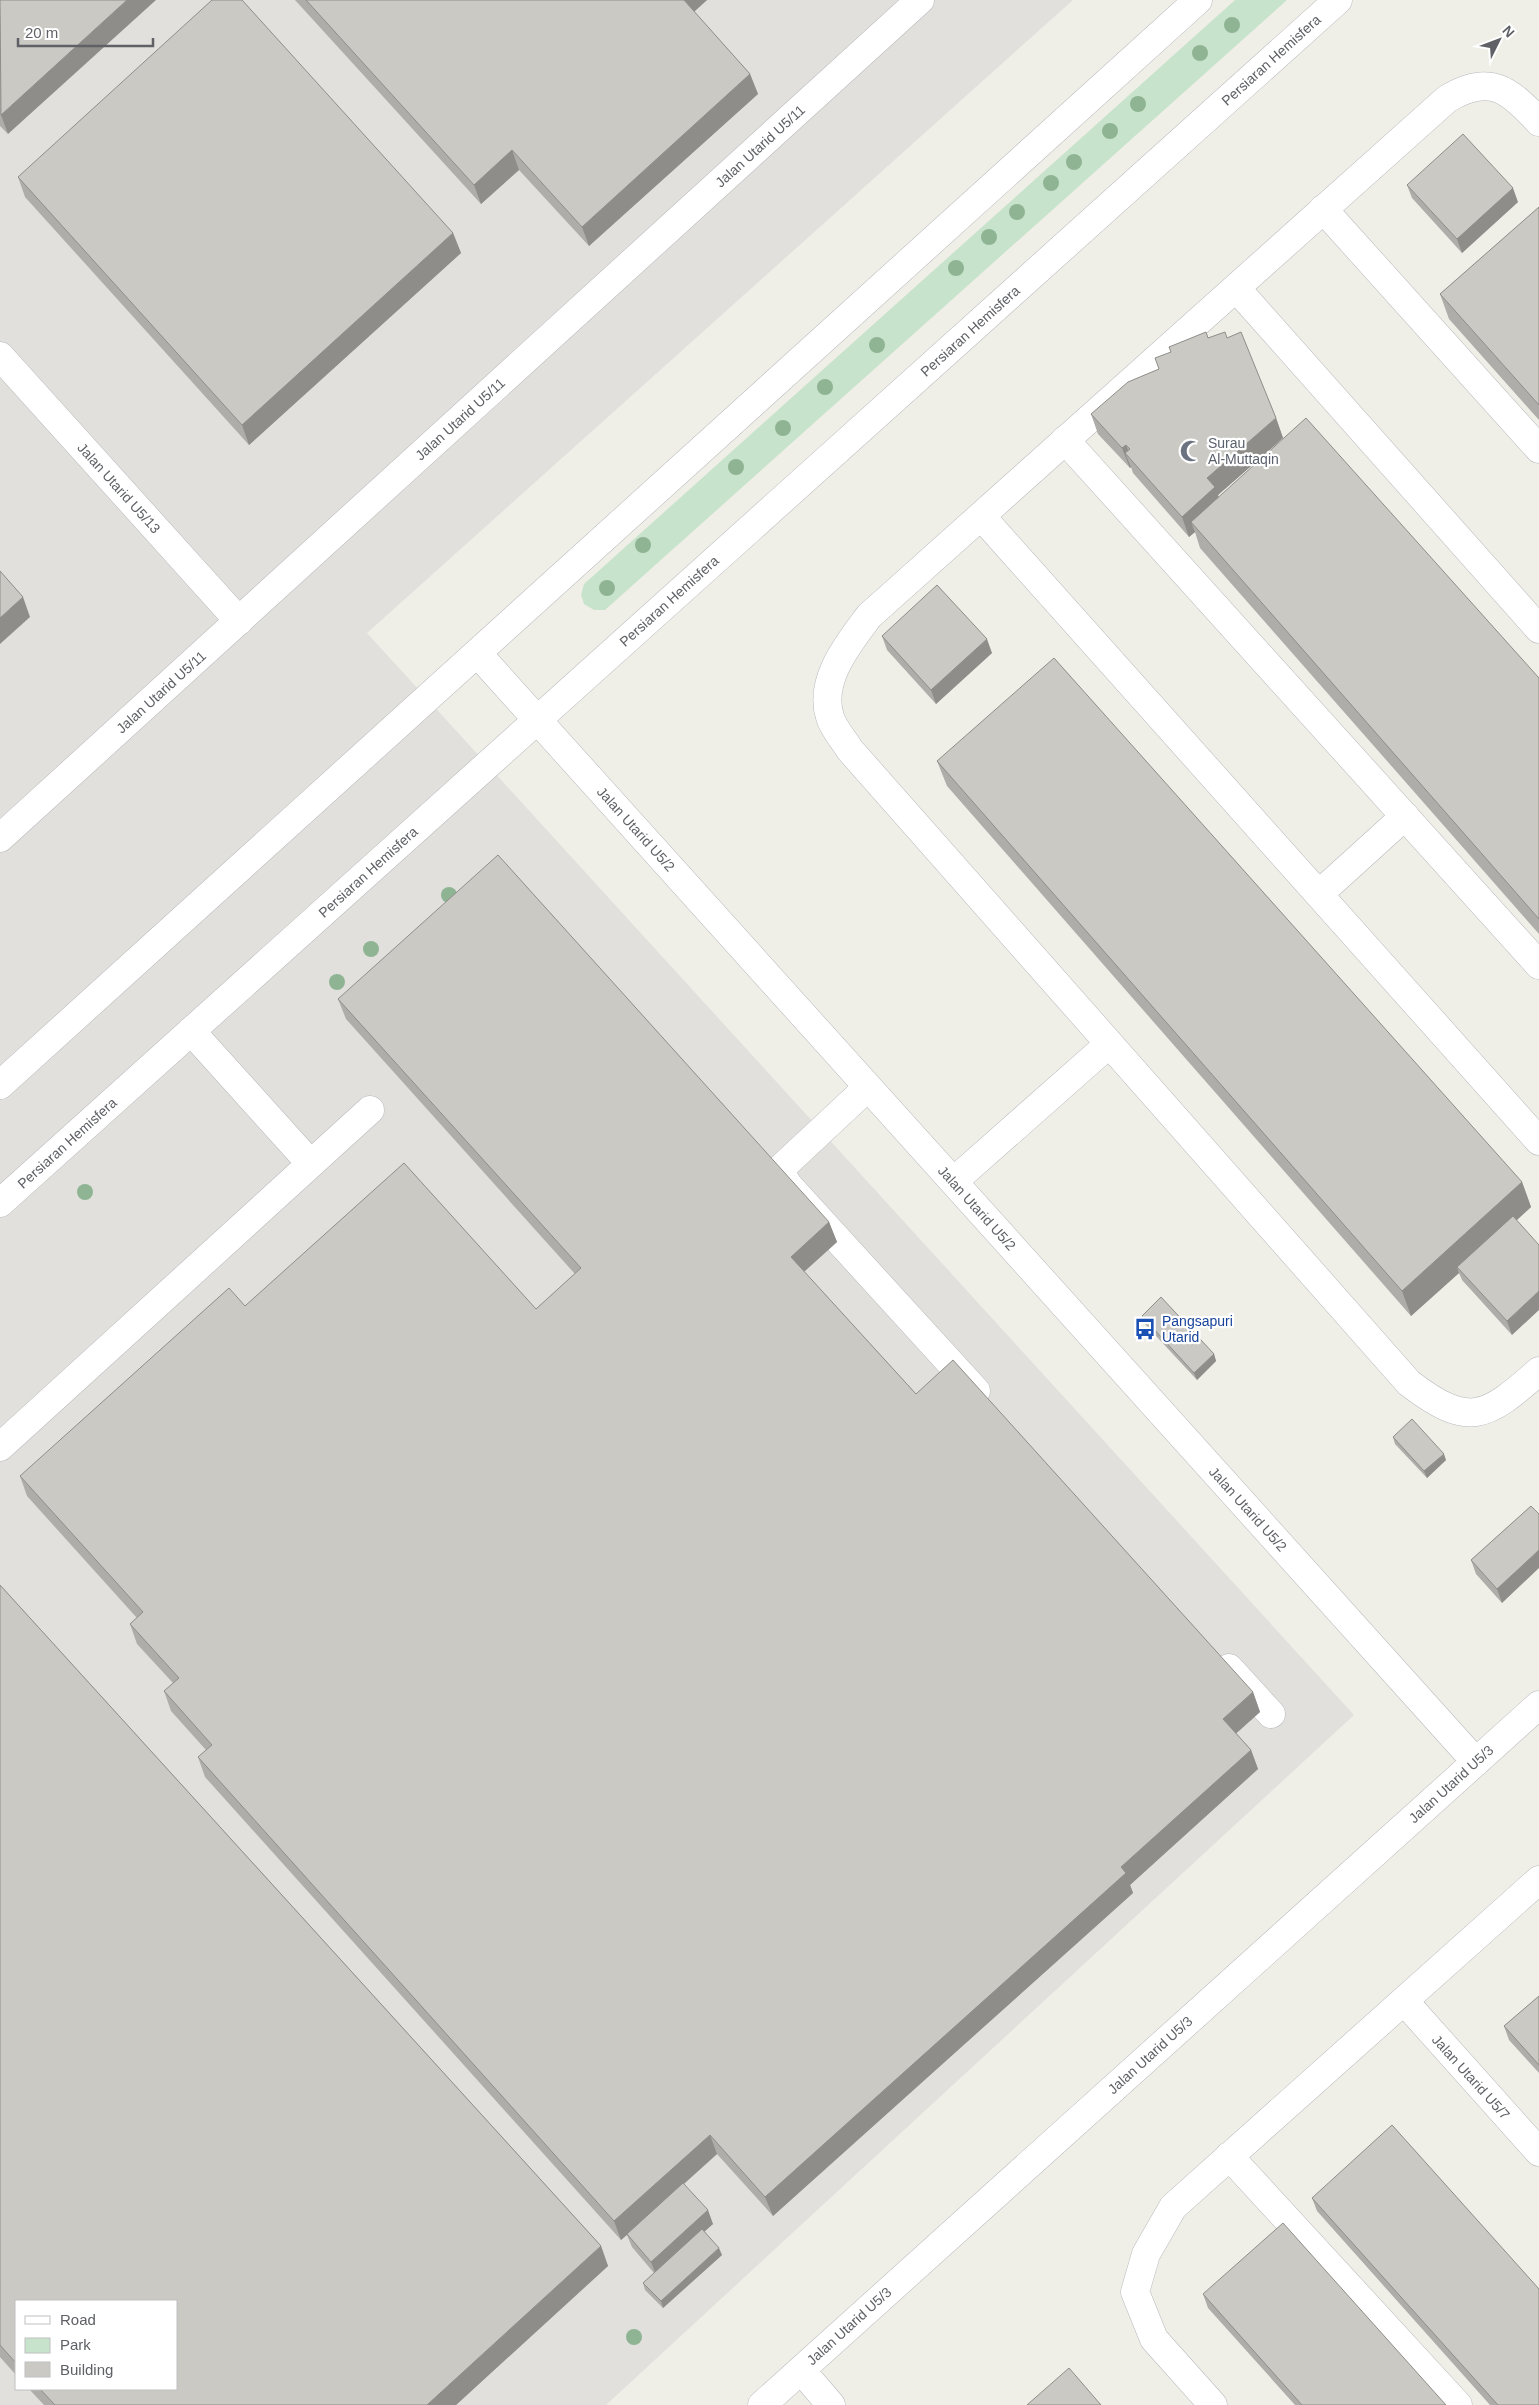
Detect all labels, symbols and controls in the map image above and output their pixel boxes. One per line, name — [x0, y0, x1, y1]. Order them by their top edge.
street label: Persiaran Hemisfera — [1218, 11, 1324, 109]
scale bar — [18, 15, 152, 47]
north arrow — [1474, 15, 1524, 65]
text: N — [1499, 22, 1518, 40]
text: 20 m — [25, 24, 58, 41]
street label: Jalan Utarid U5/11 — [712, 101, 808, 190]
street label: Persiaran Hemisfera — [917, 282, 1023, 380]
street label: Jalan Utarid U5/11 — [412, 374, 508, 463]
place label: Surau Al-Muttaqin — [1208, 435, 1279, 467]
mosque icon: Surau Al-Muttaqin — [1178, 438, 1204, 464]
street label: Jalan Utarid U5/13 — [74, 440, 164, 537]
street label: Persiaran Hemisfera — [616, 552, 722, 650]
street label: Jalan Utarid U5/11 — [113, 647, 209, 736]
street label: Jalan Utarid U5/2 — [594, 783, 678, 875]
street label: Persiaran Hemisfera — [315, 823, 421, 921]
street label: Persiaran Hemisfera — [14, 1094, 120, 1192]
street label: Jalan Utarid U5/2 — [935, 1162, 1019, 1254]
place label: Pangsapuri Utarid — [1162, 1313, 1233, 1345]
bus stop icon: Pangsapuri Utarid — [1132, 1316, 1158, 1342]
street label: Jalan Utarid U5/2 — [1206, 1463, 1290, 1555]
street label: Jalan Utarid U5/3 — [1405, 1742, 1497, 1826]
street label: Jalan Utarid U5/3 — [1104, 2013, 1196, 2097]
street label: Jalan Utarid U5/7 — [1429, 2031, 1513, 2123]
street label: Jalan Utarid U5/3 — [803, 2284, 895, 2368]
legend — [15, 2300, 178, 2390]
text: Road — [60, 2311, 96, 2328]
text: Park — [60, 2336, 91, 2353]
text: Building — [60, 2361, 113, 2378]

